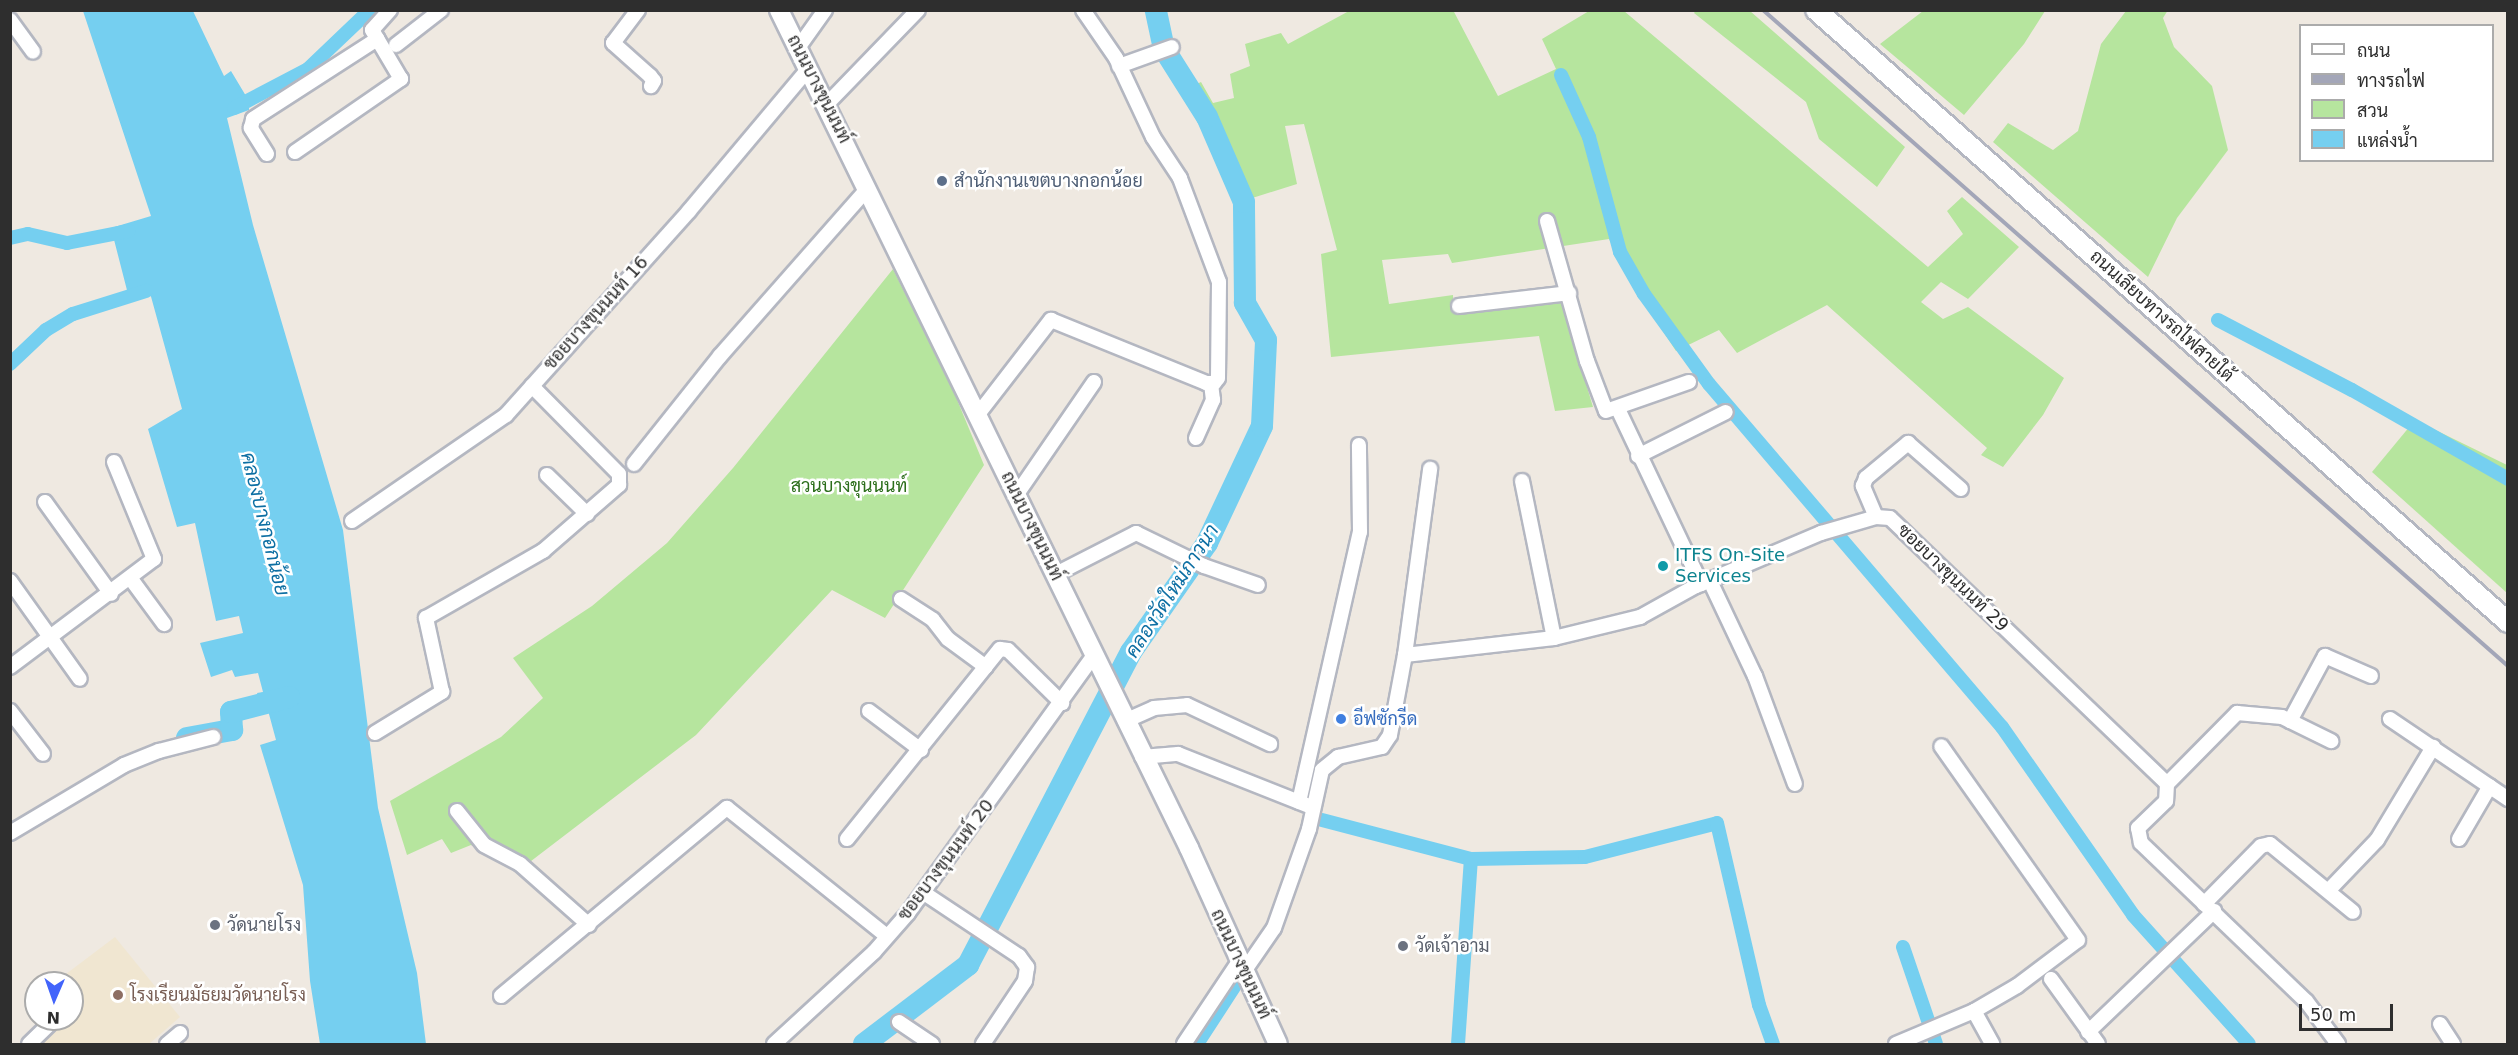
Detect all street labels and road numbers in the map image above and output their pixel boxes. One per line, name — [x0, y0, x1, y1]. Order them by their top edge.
street label: ถนนบางขุนนนท์ — [782, 31, 856, 147]
street label: ถนนเลียบทางรถไฟสายใต้ — [2086, 246, 2238, 386]
street label: ซอยบางขุนนนท์ 16 — [539, 252, 653, 374]
street label: ถนนบางขุนนนท์ — [996, 468, 1068, 584]
street label: ซอยบางขุนนนท์ 29 — [1893, 520, 2013, 636]
street label: ซอยบางขุนนนท์ 20 — [893, 795, 999, 925]
street label: ถนนบางขุนนนท์ — [1206, 906, 1276, 1022]

